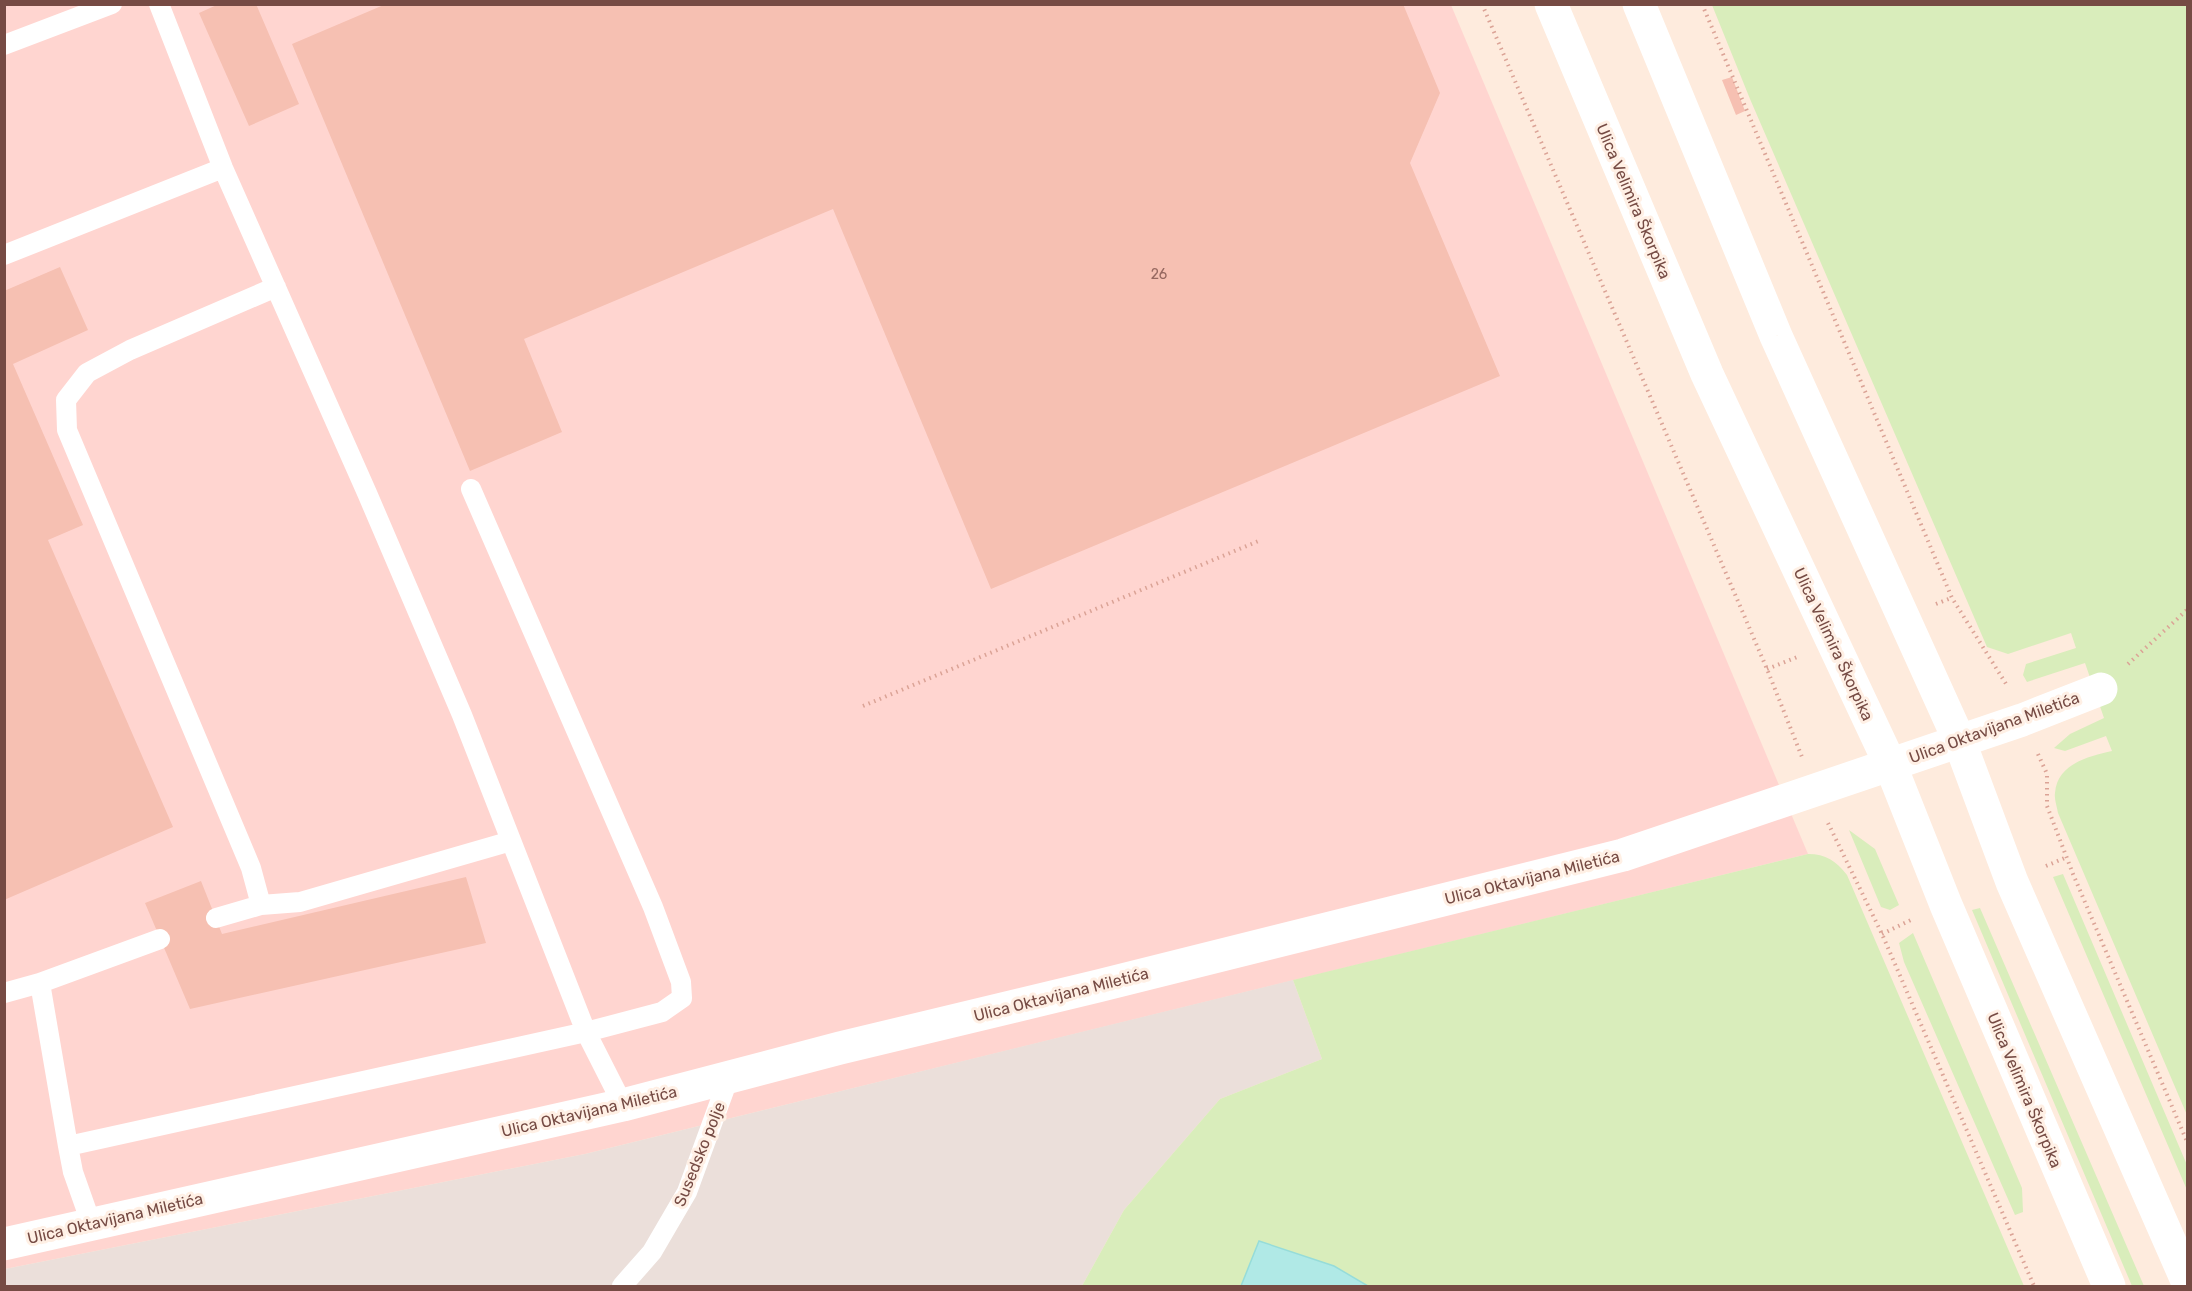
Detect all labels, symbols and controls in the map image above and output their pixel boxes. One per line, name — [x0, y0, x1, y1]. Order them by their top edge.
street label: Ulica Velimira Škorpika — [1592, 120, 1676, 282]
house number: 26 — [1151, 266, 1167, 283]
street label: Ulica Velimira Škorpika — [1790, 564, 1878, 724]
street label: Ulica Oktavijana Miletića — [1906, 688, 2082, 767]
street label: Ulica Oktavijana Miletića — [1443, 847, 1622, 908]
street label: Ulica Oktavijana Miletića — [972, 964, 1151, 1025]
street label: Ulica Velimira Škorpika — [1983, 1009, 2067, 1171]
street label: Ulica Oktavijana Miletića — [499, 1082, 679, 1141]
street label: Susedsko polje — [670, 1099, 729, 1209]
street label: Ulica Oktavijana Miletića — [25, 1189, 205, 1248]

